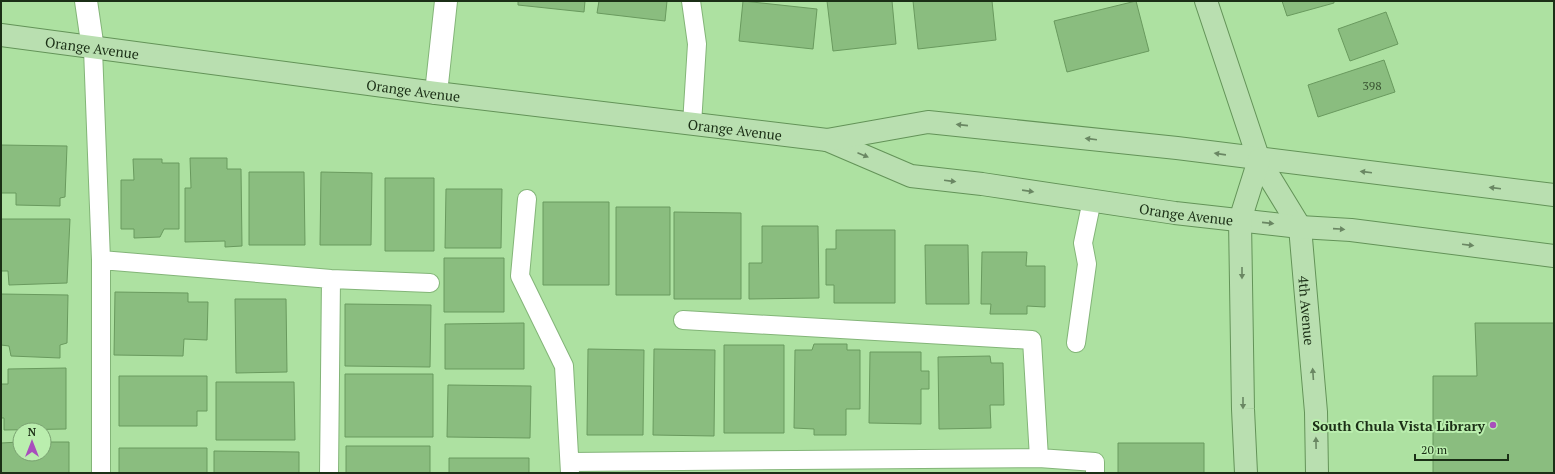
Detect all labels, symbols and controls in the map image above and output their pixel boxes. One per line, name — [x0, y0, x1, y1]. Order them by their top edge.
street label: Orange Avenue — [44, 31, 140, 63]
street label: Orange Avenue — [365, 74, 461, 105]
house number: 398 — [1362, 78, 1382, 93]
street label: Orange Avenue — [687, 114, 783, 144]
one-way arrow — [956, 122, 968, 128]
one-way arrow — [1085, 136, 1097, 142]
one-way arrow — [1214, 151, 1226, 157]
one-way arrow — [857, 153, 869, 159]
one-way arrow — [1360, 169, 1372, 176]
one-way arrow — [944, 177, 956, 184]
one-way arrow — [1489, 185, 1501, 191]
one-way arrow — [1022, 188, 1034, 194]
street label: Orange Avenue — [1138, 198, 1234, 229]
one-way arrow — [1262, 220, 1274, 226]
one-way arrow — [1333, 225, 1345, 232]
one-way arrow — [1462, 241, 1474, 248]
one-way arrow — [1239, 267, 1245, 280]
street label: 4th Avenue — [1295, 275, 1320, 346]
one-way arrow — [1309, 368, 1316, 380]
one-way arrow — [1239, 397, 1246, 409]
place label: South Chula Vista Library — [1312, 416, 1486, 435]
marker: South Chula Vista Library — [1488, 420, 1498, 430]
north arrow — [12, 422, 52, 462]
text: N — [28, 425, 37, 439]
one-way arrow — [1313, 436, 1319, 449]
scale bar — [1415, 436, 1508, 462]
text: 20 m — [1421, 442, 1448, 457]

